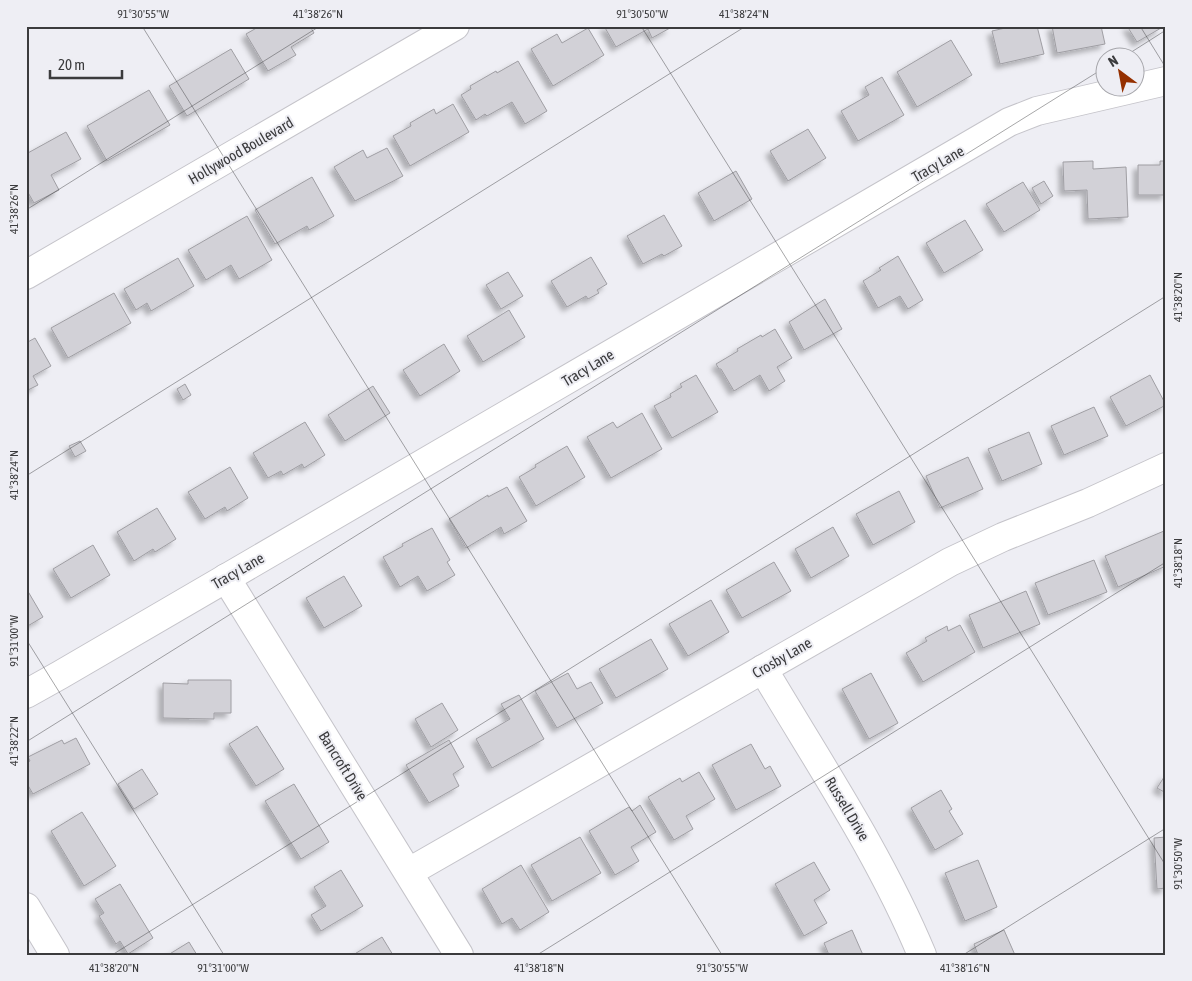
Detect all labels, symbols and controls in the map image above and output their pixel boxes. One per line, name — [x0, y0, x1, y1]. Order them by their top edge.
text: 91°30'55"W — [117, 7, 169, 21]
text: 41°38'26"N — [293, 7, 343, 21]
text: 91°30'50"W — [616, 7, 668, 21]
text: 41°38'24"N — [719, 7, 769, 21]
scale bar — [50, 48, 122, 80]
north arrow — [1094, 48, 1144, 98]
text: N — [1105, 52, 1121, 70]
text: 20 m — [58, 56, 85, 73]
street label: Hollywood Boulevard — [185, 114, 296, 187]
street label: Tracy Lane — [909, 142, 967, 185]
text: 41°38'26"N — [7, 184, 21, 234]
text: 41°38'20"N — [1171, 272, 1185, 322]
street label: Tracy Lane — [559, 345, 617, 390]
text: 41°38'24"N — [7, 450, 21, 500]
text: 41°38'18"N — [1171, 538, 1185, 588]
street label: Tracy Lane — [209, 549, 267, 592]
text: 91°31'00"W — [7, 615, 21, 667]
street label: Crosby Lane — [749, 634, 815, 681]
text: 41°38'22"N — [7, 716, 21, 766]
street label: Bancroft Drive — [316, 728, 371, 803]
street label: Russell Drive — [822, 774, 873, 844]
text: 91°30'50"W — [1171, 838, 1185, 890]
text: 41°38'20"N — [89, 961, 139, 975]
text: 91°31'00"W — [197, 961, 249, 975]
text: 41°38'18"N — [514, 961, 564, 975]
text: 91°30'55"W — [696, 961, 748, 975]
text: 41°38'16"N — [940, 961, 990, 975]

